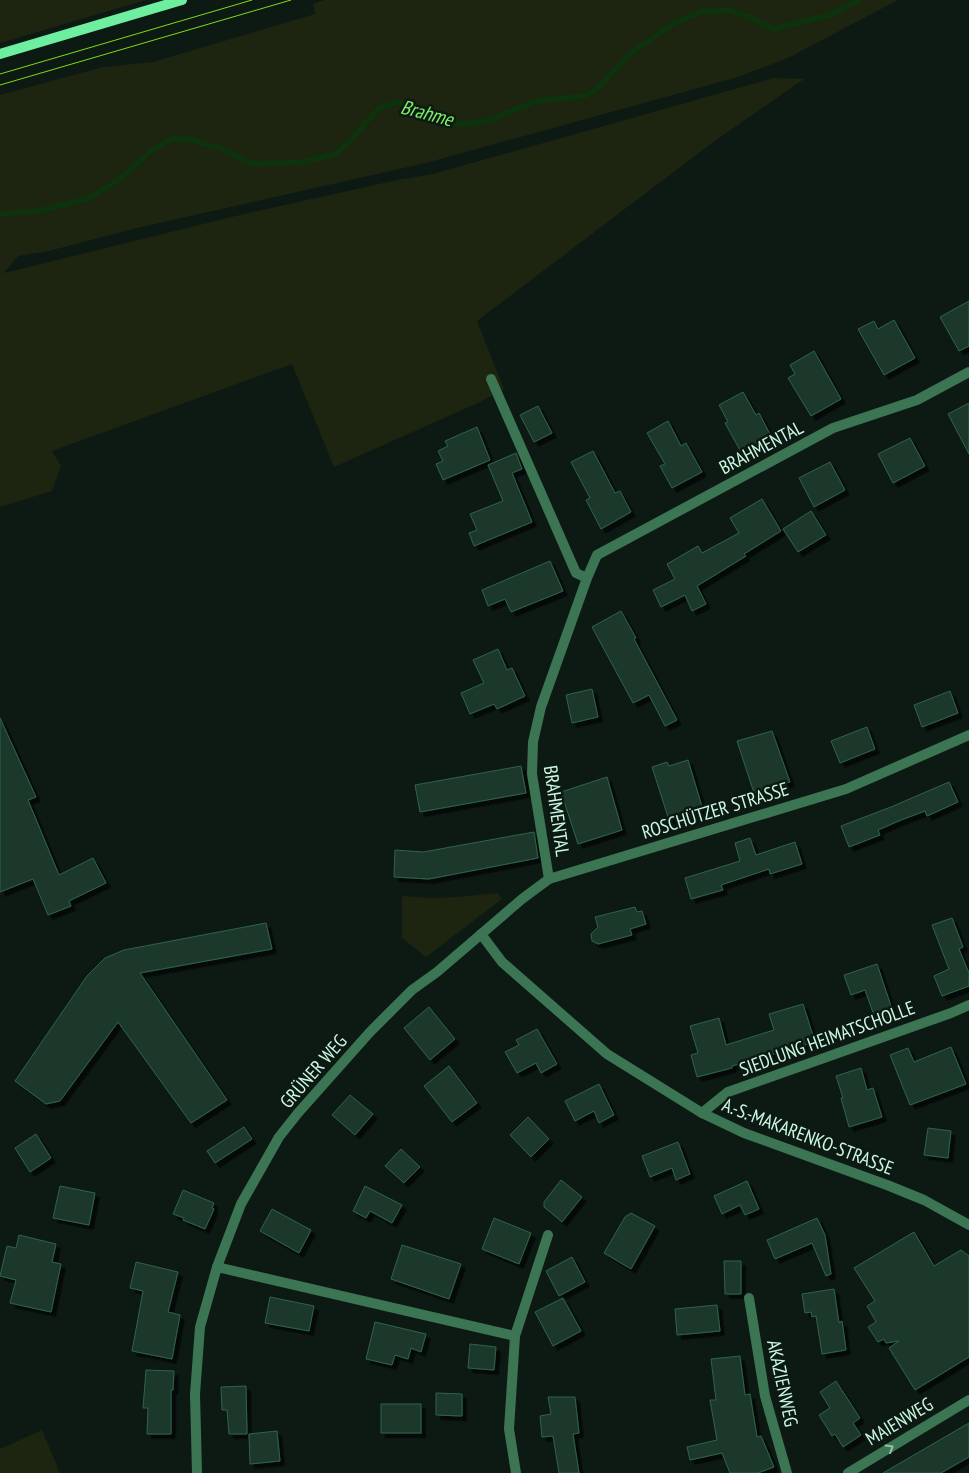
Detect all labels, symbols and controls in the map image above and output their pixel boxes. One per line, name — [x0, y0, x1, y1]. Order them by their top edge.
water label: Brahme — [398, 94, 458, 133]
street label: BRAHMENTAL — [715, 415, 807, 479]
street label: BRAHMENTAL — [539, 764, 575, 858]
street label: ROSCHÜTZER STRASSE — [639, 776, 791, 844]
street label: SIEDLUNG HEIMATSCHOLLE — [736, 995, 918, 1081]
street label: GRÜNER WEG — [274, 1029, 352, 1113]
street label: A.-S.-MAKARENKO-STRASSE — [719, 1092, 897, 1180]
street label: AKAZIENWEG — [762, 1337, 804, 1429]
street label: MAIENWEG — [861, 1392, 937, 1450]
one-way arrow — [884, 1444, 893, 1454]

